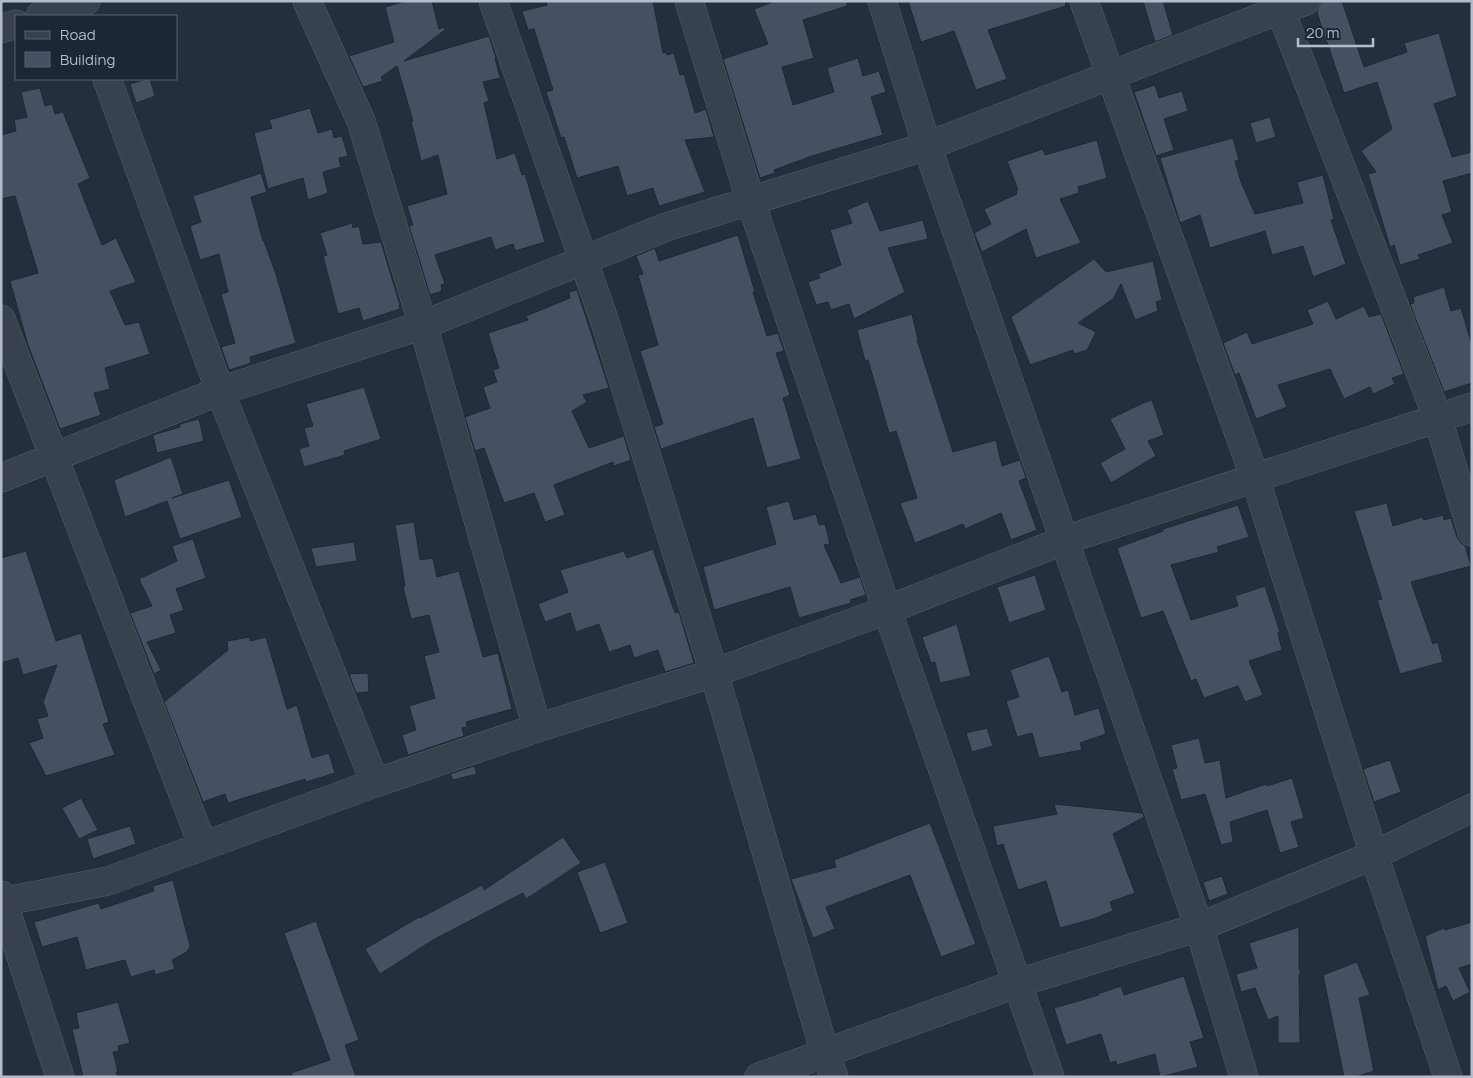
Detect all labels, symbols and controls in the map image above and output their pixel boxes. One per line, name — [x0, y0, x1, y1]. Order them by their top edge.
legend — [15, 15, 178, 80]
scale bar — [1298, 15, 1373, 47]
text: 20 m — [1306, 22, 1339, 43]
text: Road — [60, 24, 96, 45]
text: Building — [60, 49, 115, 70]

